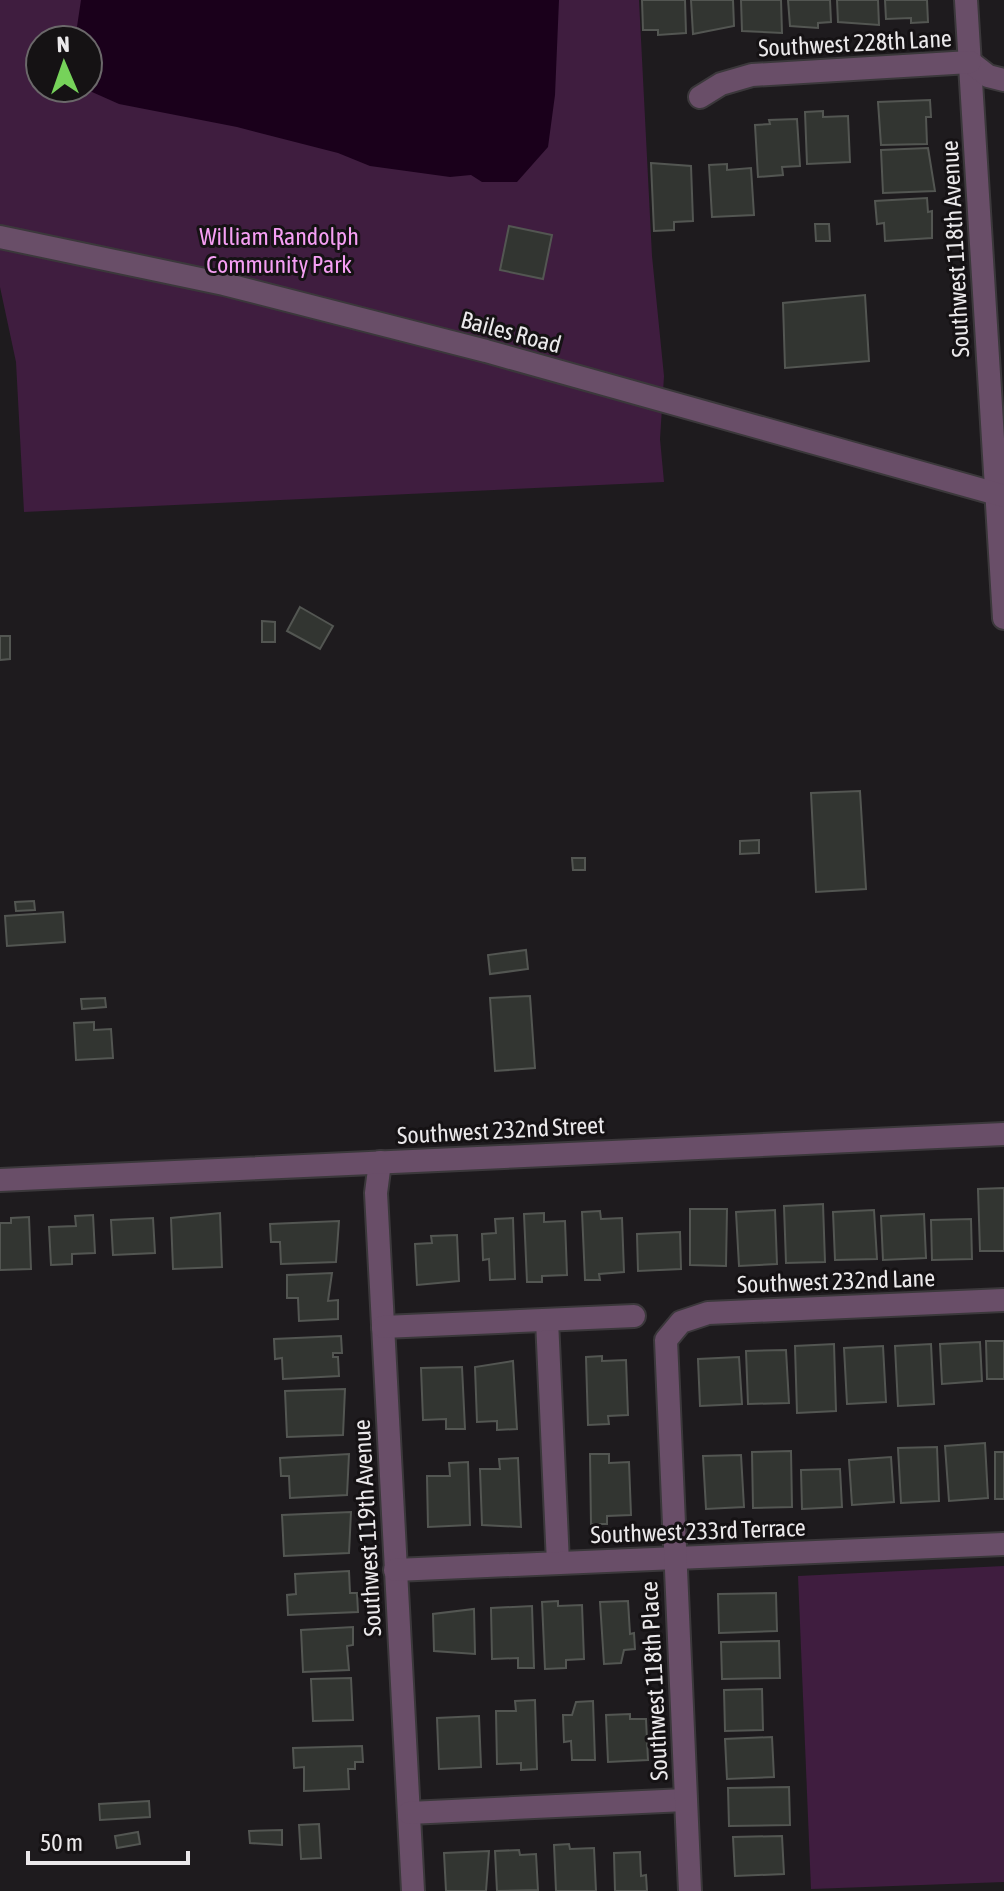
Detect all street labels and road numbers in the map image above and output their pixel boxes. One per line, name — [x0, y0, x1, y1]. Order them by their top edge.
street label: Southwest 228th Lane — [758, 24, 952, 62]
street label: Southwest 118th Avenue — [936, 140, 974, 358]
street label: Bailes Road — [458, 306, 564, 358]
street label: Southwest 232nd Street — [396, 1111, 606, 1149]
street label: Southwest 232nd Lane — [736, 1264, 936, 1298]
street label: Southwest 119th Avenue — [348, 1419, 386, 1637]
street label: Southwest 233rd Terrace — [590, 1514, 806, 1548]
street label: Southwest 118th Place — [635, 1580, 673, 1782]

